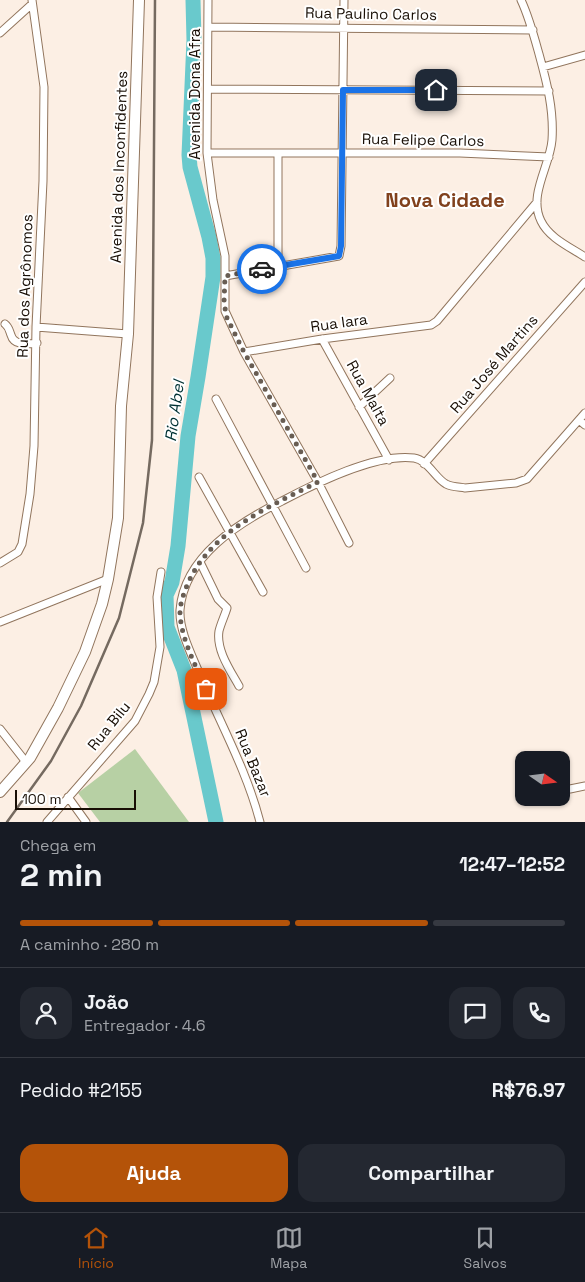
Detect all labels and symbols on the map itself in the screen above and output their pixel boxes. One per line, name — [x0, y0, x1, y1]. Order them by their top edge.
street label: Rua Paulino Carlos — [305, 3, 437, 24]
street label: Avenida Dona Afra — [185, 28, 204, 160]
pin — [415, 69, 457, 111]
street label: Avenida dos Inconfidentes — [106, 70, 131, 264]
street label: Rua Felipe Carlos — [362, 129, 485, 150]
district label: Nova Cidade — [385, 187, 505, 213]
street label: Rua dos Agrônomos — [12, 214, 37, 358]
courier — [237, 244, 287, 294]
street label: Rua Iara — [309, 309, 369, 336]
street label: Rua José Martins — [446, 310, 542, 417]
street label: Rua Malta — [343, 357, 394, 429]
water label: Rio Abel — [160, 377, 189, 443]
pin — [185, 668, 227, 710]
street label: Rua Bilu — [83, 697, 134, 754]
street label: Rua Bazar — [231, 726, 276, 800]
north arrow — [515, 751, 570, 806]
scale bar — [15, 787, 136, 810]

